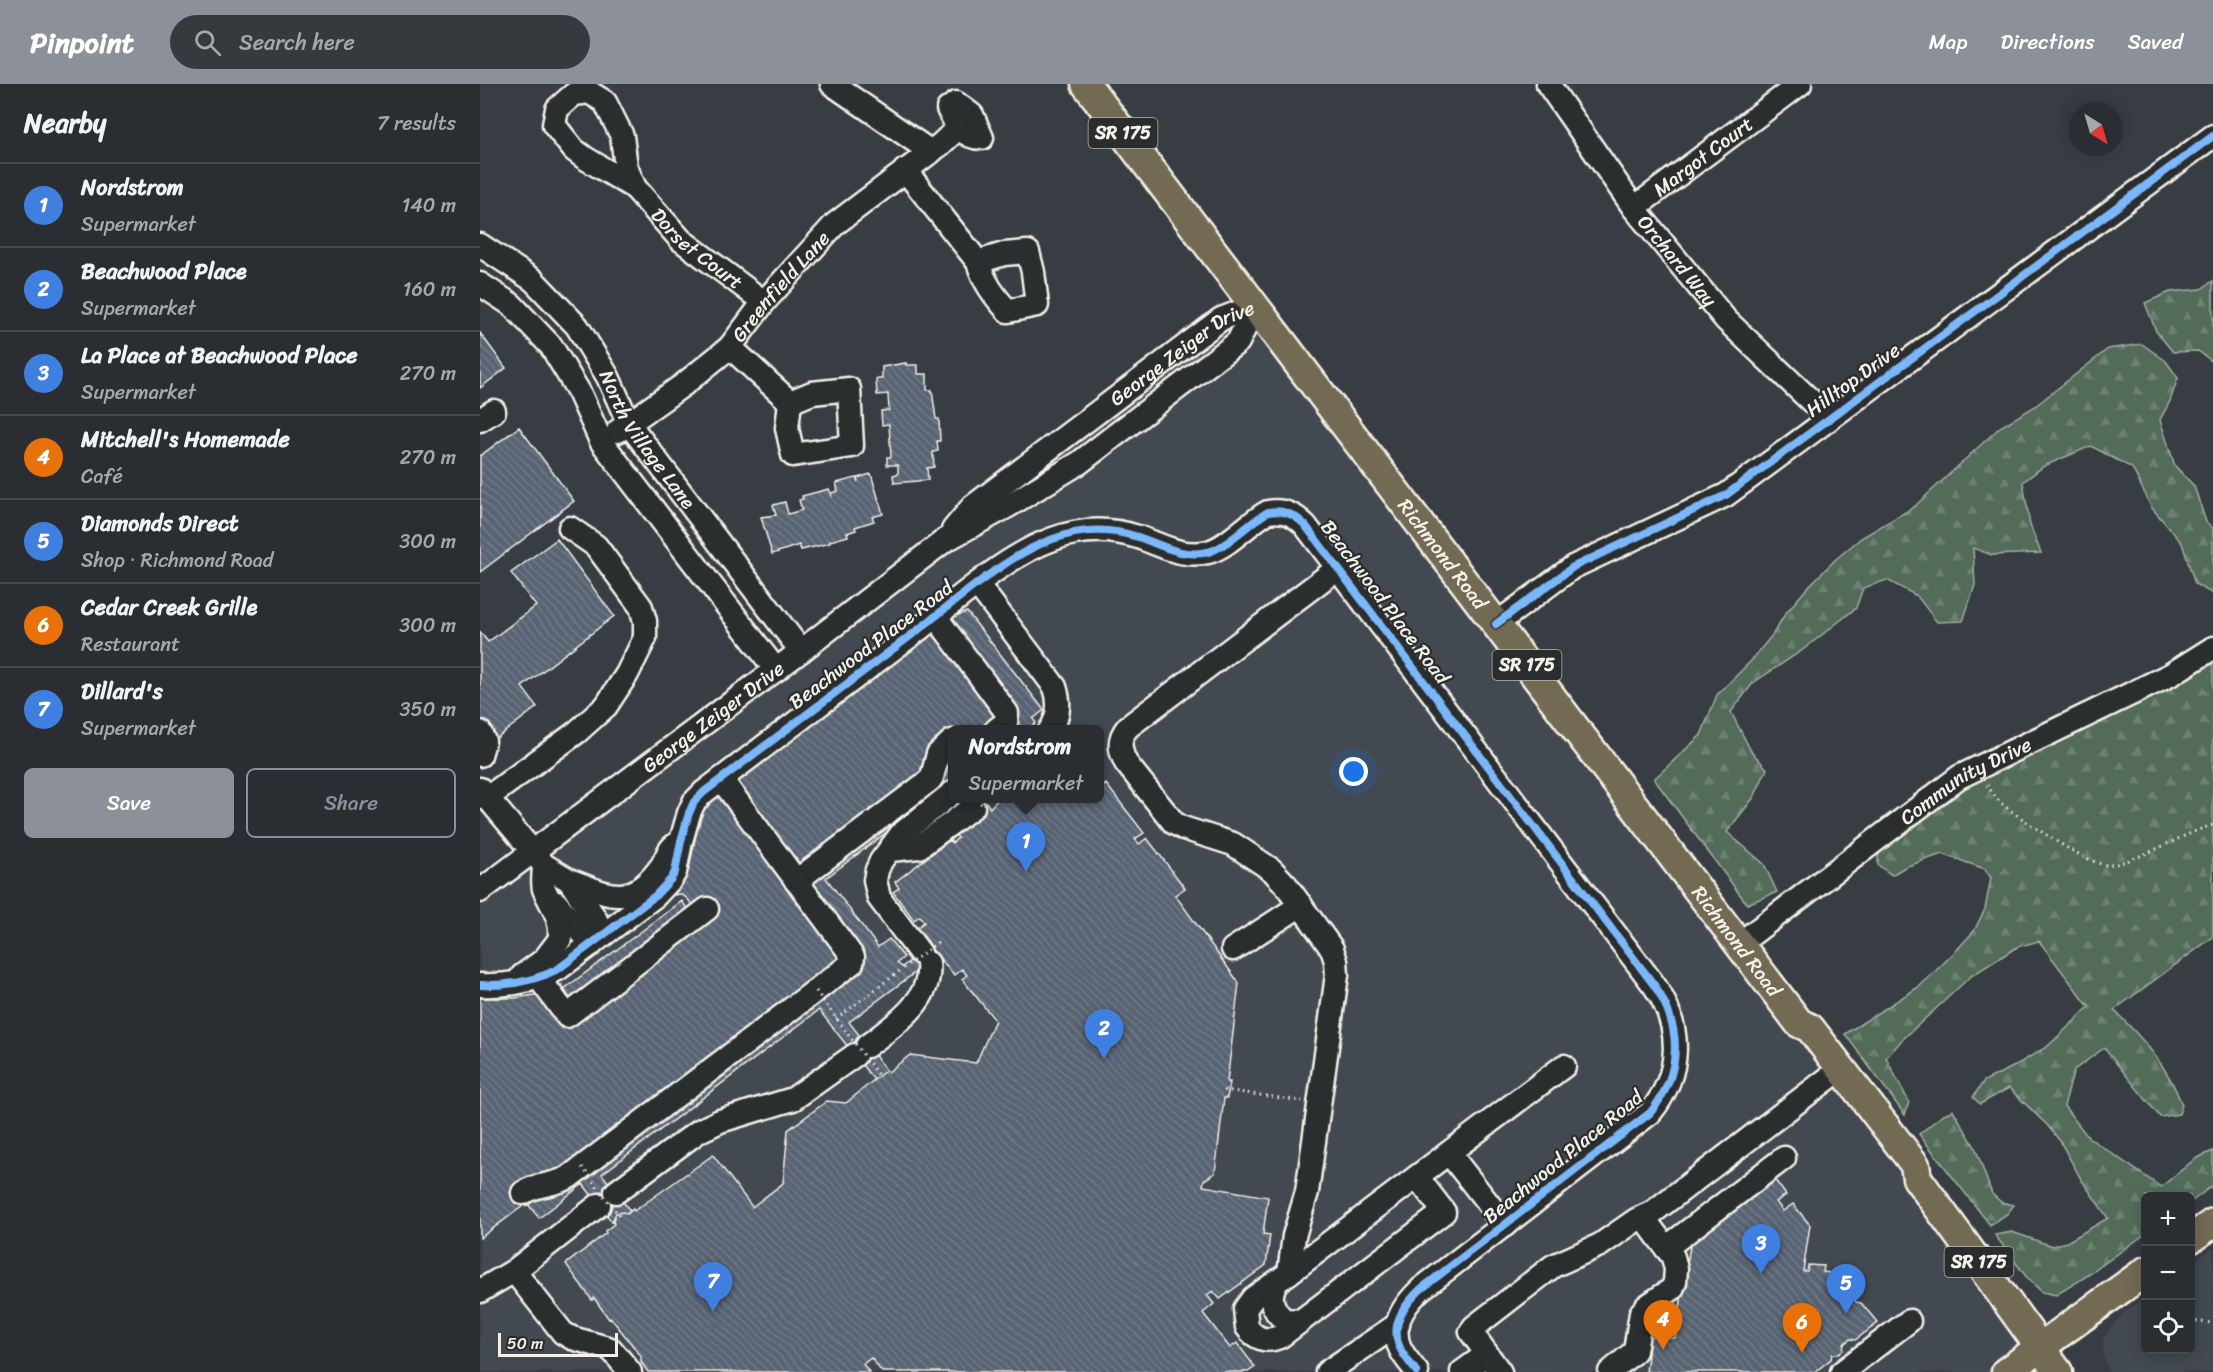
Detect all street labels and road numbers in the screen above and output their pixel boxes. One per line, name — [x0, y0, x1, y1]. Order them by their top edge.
street label: Margot Court — [1645, 107, 1761, 206]
road number: SR 175 — [1088, 118, 1158, 148]
street label: Dorset Court — [642, 199, 751, 299]
street label: Orchard Way — [1628, 206, 1727, 315]
street label: Greenfield Lane — [722, 222, 839, 350]
street label: George Zeiger Drive — [1102, 290, 1260, 415]
street label: Hilltop Drive — [1798, 333, 1908, 427]
street label: North Village Lane — [589, 364, 705, 517]
street label: Richmond Road — [1389, 490, 1498, 619]
street label: Beachwood Place Road — [1311, 512, 1460, 693]
street label: Beachwood Place Road — [781, 570, 962, 719]
road number: SR 175 — [1492, 650, 1562, 680]
street label: George Zeiger Drive — [634, 651, 792, 782]
street label: Community Drive — [1892, 727, 2038, 834]
street label: Richmond Road — [1683, 877, 1792, 1006]
street label: Beachwood Place Road — [1475, 1080, 1652, 1233]
road number: SR 175 — [1944, 1247, 2014, 1277]

